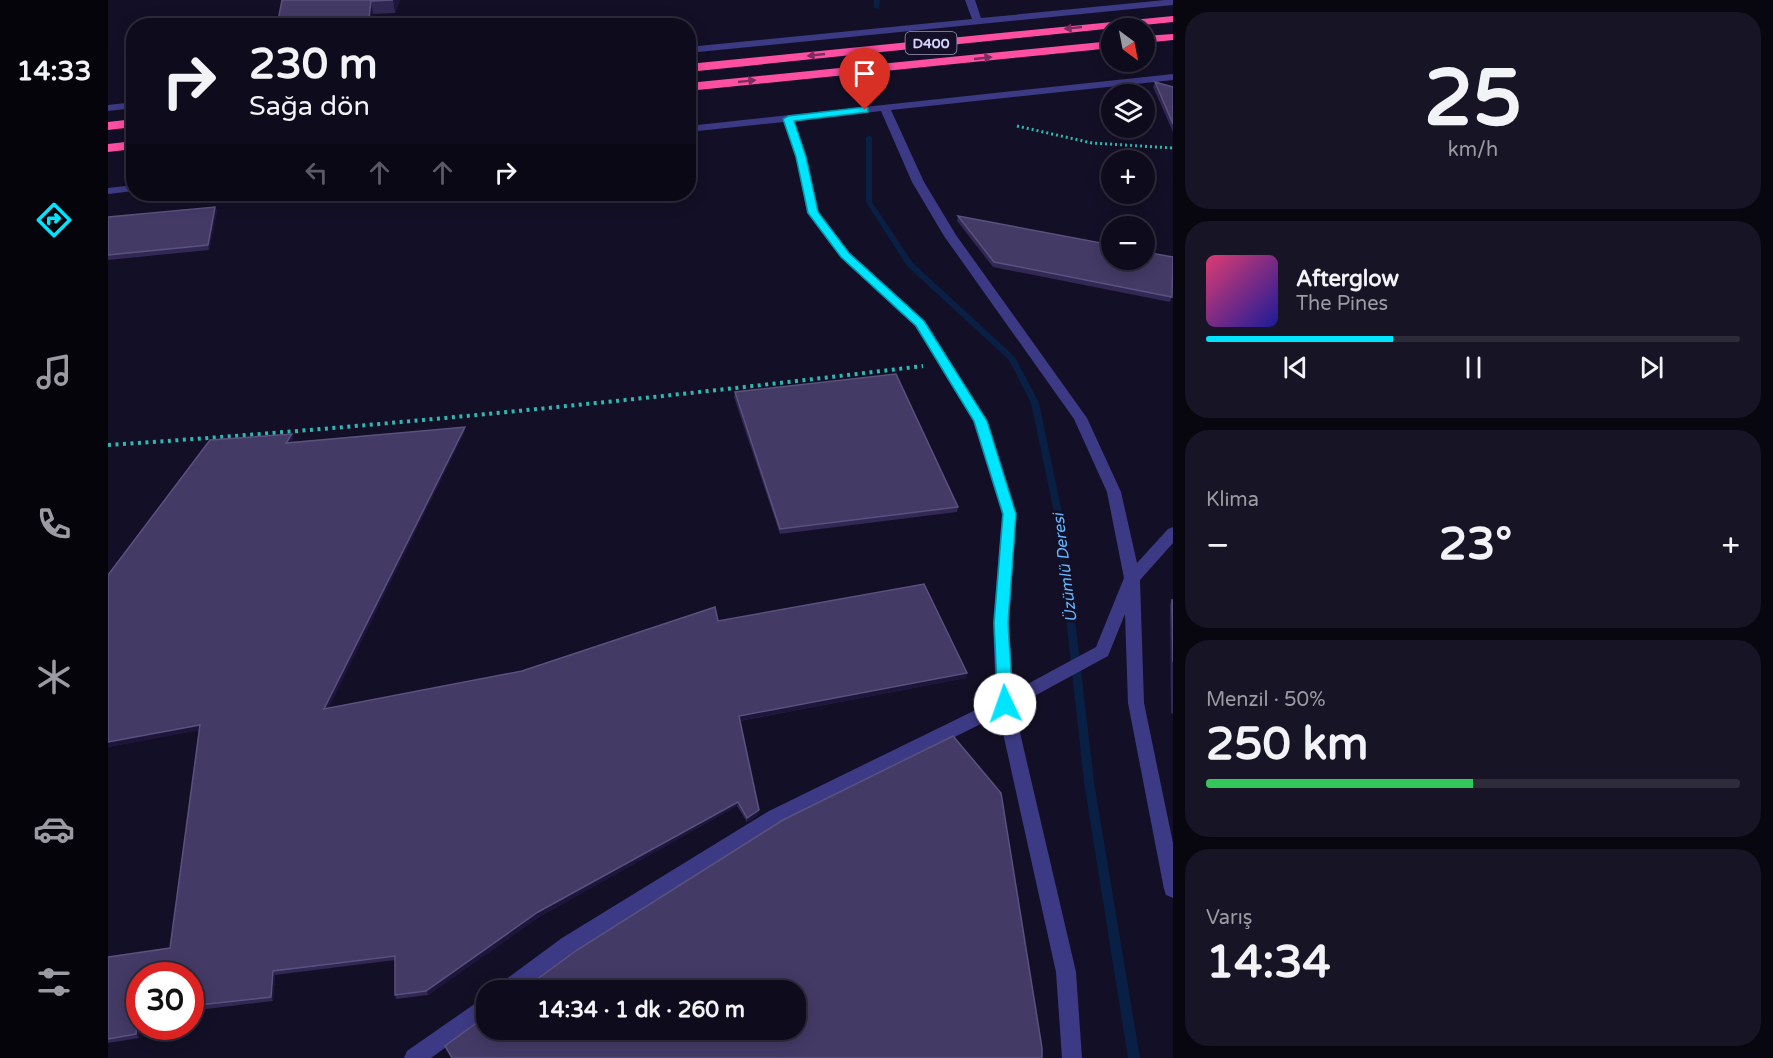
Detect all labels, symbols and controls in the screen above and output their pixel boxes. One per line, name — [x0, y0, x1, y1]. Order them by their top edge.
north arrow — [1101, 18, 1155, 72]
map controls — [1101, 18, 1155, 270]
one-way arrow — [1063, 23, 1082, 33]
road number: D400 — [906, 32, 956, 54]
text: 230 m — [249, 39, 378, 90]
icon: right — [150, 42, 228, 120]
pin — [839, 48, 890, 110]
one-way arrow — [807, 50, 826, 60]
text: 25 — [1424, 52, 1522, 146]
one-way arrow — [973, 53, 992, 63]
text: 14:33 — [17, 55, 91, 88]
icon: arrive — [848, 57, 881, 90]
one-way arrow — [737, 76, 756, 86]
button: layers — [1101, 84, 1155, 138]
text: Sağa dön — [249, 90, 370, 123]
text: km/h — [1448, 138, 1498, 162]
button: + — [1101, 150, 1155, 204]
icon: left — [300, 156, 333, 189]
icon: ahead — [363, 156, 396, 189]
icon: ahead — [426, 156, 459, 189]
icon: right — [489, 156, 522, 189]
icon: directions — [33, 199, 75, 241]
button: − — [1101, 216, 1155, 270]
text: Afterglow — [1296, 266, 1399, 292]
text: The Pines — [1296, 292, 1388, 316]
icon: music — [33, 351, 75, 393]
icon: previous — [1279, 351, 1312, 384]
icon: pause — [1457, 351, 1490, 384]
icon: next — [1635, 351, 1668, 384]
text: Klima — [1206, 488, 1259, 512]
icon: phone — [33, 503, 75, 545]
water label: Üzümlü Deresi — [1048, 510, 1082, 624]
text: 23° — [1439, 518, 1512, 572]
text: − — [1206, 526, 1230, 565]
text: + — [1721, 526, 1740, 565]
icon: climate — [33, 656, 75, 698]
position arrow — [973, 672, 1037, 736]
text: Menzil · 50% — [1206, 688, 1325, 712]
text: 250 km — [1206, 718, 1368, 772]
icon: car — [33, 808, 75, 850]
text: Varış — [1206, 906, 1252, 930]
text: 14:34 — [1206, 936, 1331, 990]
icon: filters — [33, 961, 75, 1003]
speed limit sign: 30 — [126, 962, 204, 1040]
text: 14:34 · 1 dk · 260 m — [537, 997, 745, 1023]

